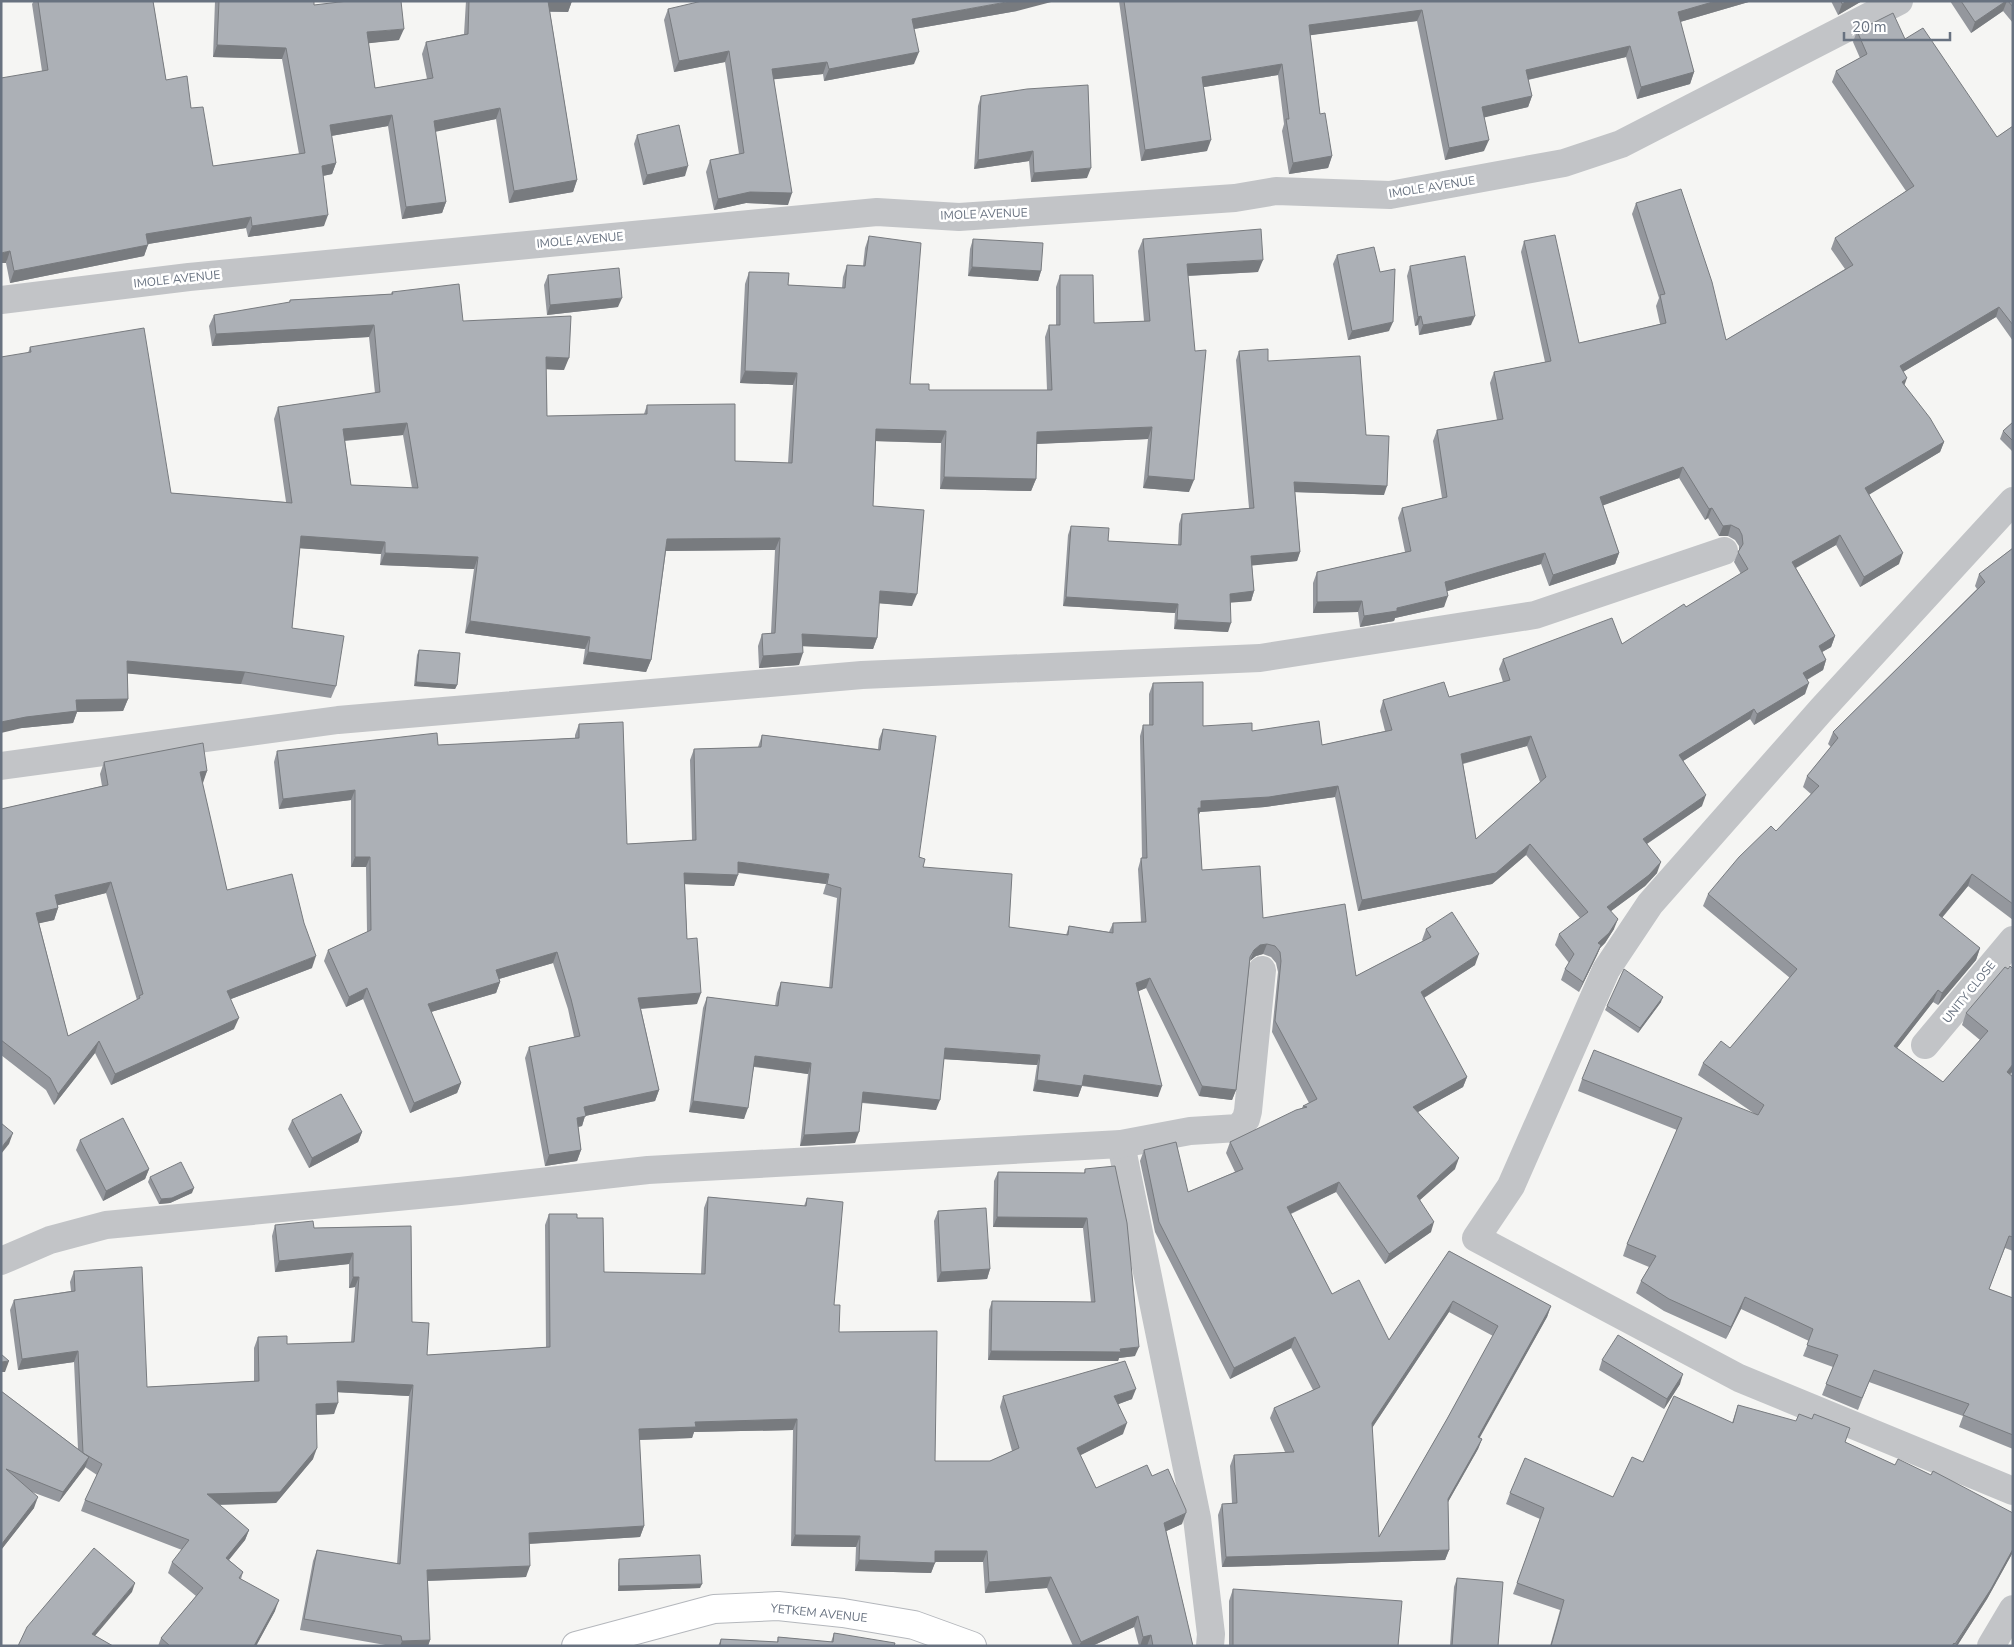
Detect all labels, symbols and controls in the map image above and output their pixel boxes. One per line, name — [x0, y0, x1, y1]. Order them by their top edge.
scale bar — [1844, 10, 1950, 42]
text: 20 m — [1852, 17, 1887, 37]
street label: IMOLE AVENUE — [1388, 172, 1476, 202]
street label: IMOLE AVENUE — [940, 204, 1028, 224]
street label: IMOLE AVENUE — [536, 228, 624, 252]
street label: IMOLE AVENUE — [133, 266, 221, 292]
street label: UNITY CLOSE — [1939, 957, 1999, 1027]
street label: YETKEM AVENUE — [769, 1600, 868, 1626]

